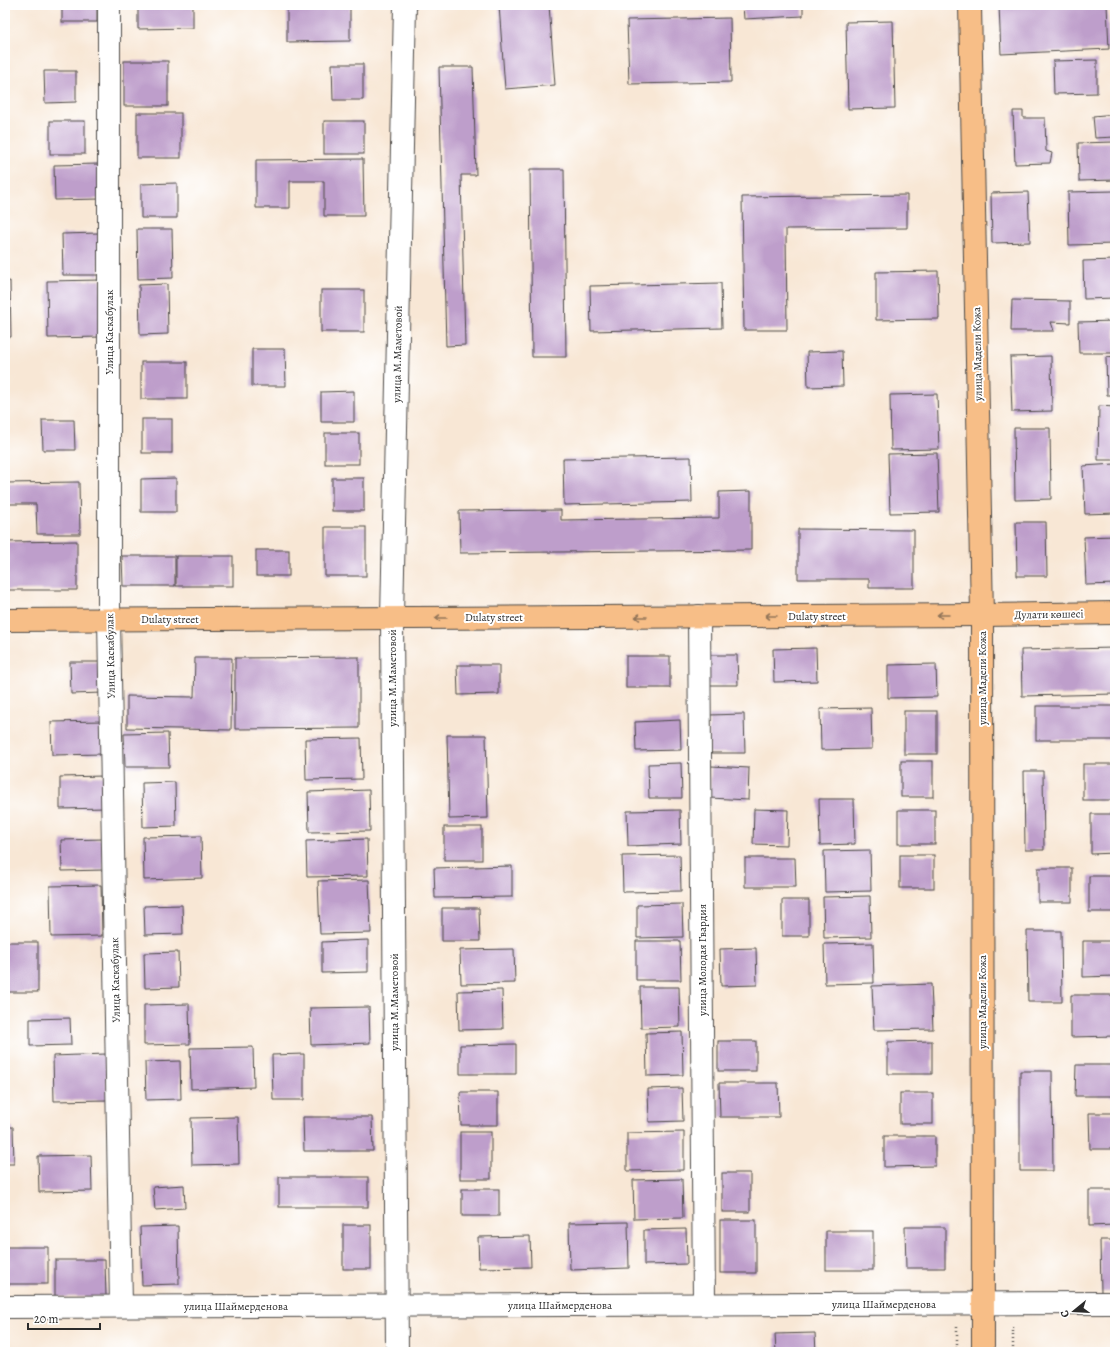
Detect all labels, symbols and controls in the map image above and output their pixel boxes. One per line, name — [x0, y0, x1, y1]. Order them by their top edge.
street label: Улица Каскабулак — [102, 289, 117, 375]
street label: улица М.Маметовой — [389, 305, 406, 404]
street label: улица Мадели Кожа — [969, 306, 986, 402]
street label: Дулати көшесі — [1014, 606, 1084, 623]
street label: Dulaty street — [788, 609, 846, 624]
street label: Dulaty street — [465, 610, 523, 625]
one-way arrow — [937, 611, 950, 619]
street label: Dulaty street — [141, 612, 199, 627]
one-way arrow — [765, 612, 778, 620]
street label: Улица Каскабулак — [102, 613, 119, 699]
one-way arrow — [635, 613, 648, 621]
one-way arrow — [435, 614, 448, 622]
street label: улица М.Маметовой — [385, 629, 400, 728]
street label: улица Мадели Кожа — [975, 630, 990, 726]
street label: улица Молодая Гвардия — [695, 904, 710, 1017]
street label: Улица Каскабулак — [107, 937, 124, 1023]
street label: улица М.Маметовой — [387, 953, 402, 1052]
street label: улица Мадели Кожа — [975, 954, 990, 1050]
north arrow — [1054, 1291, 1094, 1331]
street label: улица Шаймерденова — [831, 1297, 937, 1312]
street label: улица Шаймерденова — [507, 1298, 613, 1313]
street label: улица Шаймерденова — [183, 1299, 289, 1314]
scale bar — [28, 1305, 100, 1331]
text: С — [1057, 1308, 1073, 1319]
text: 20 m — [34, 1311, 58, 1327]

